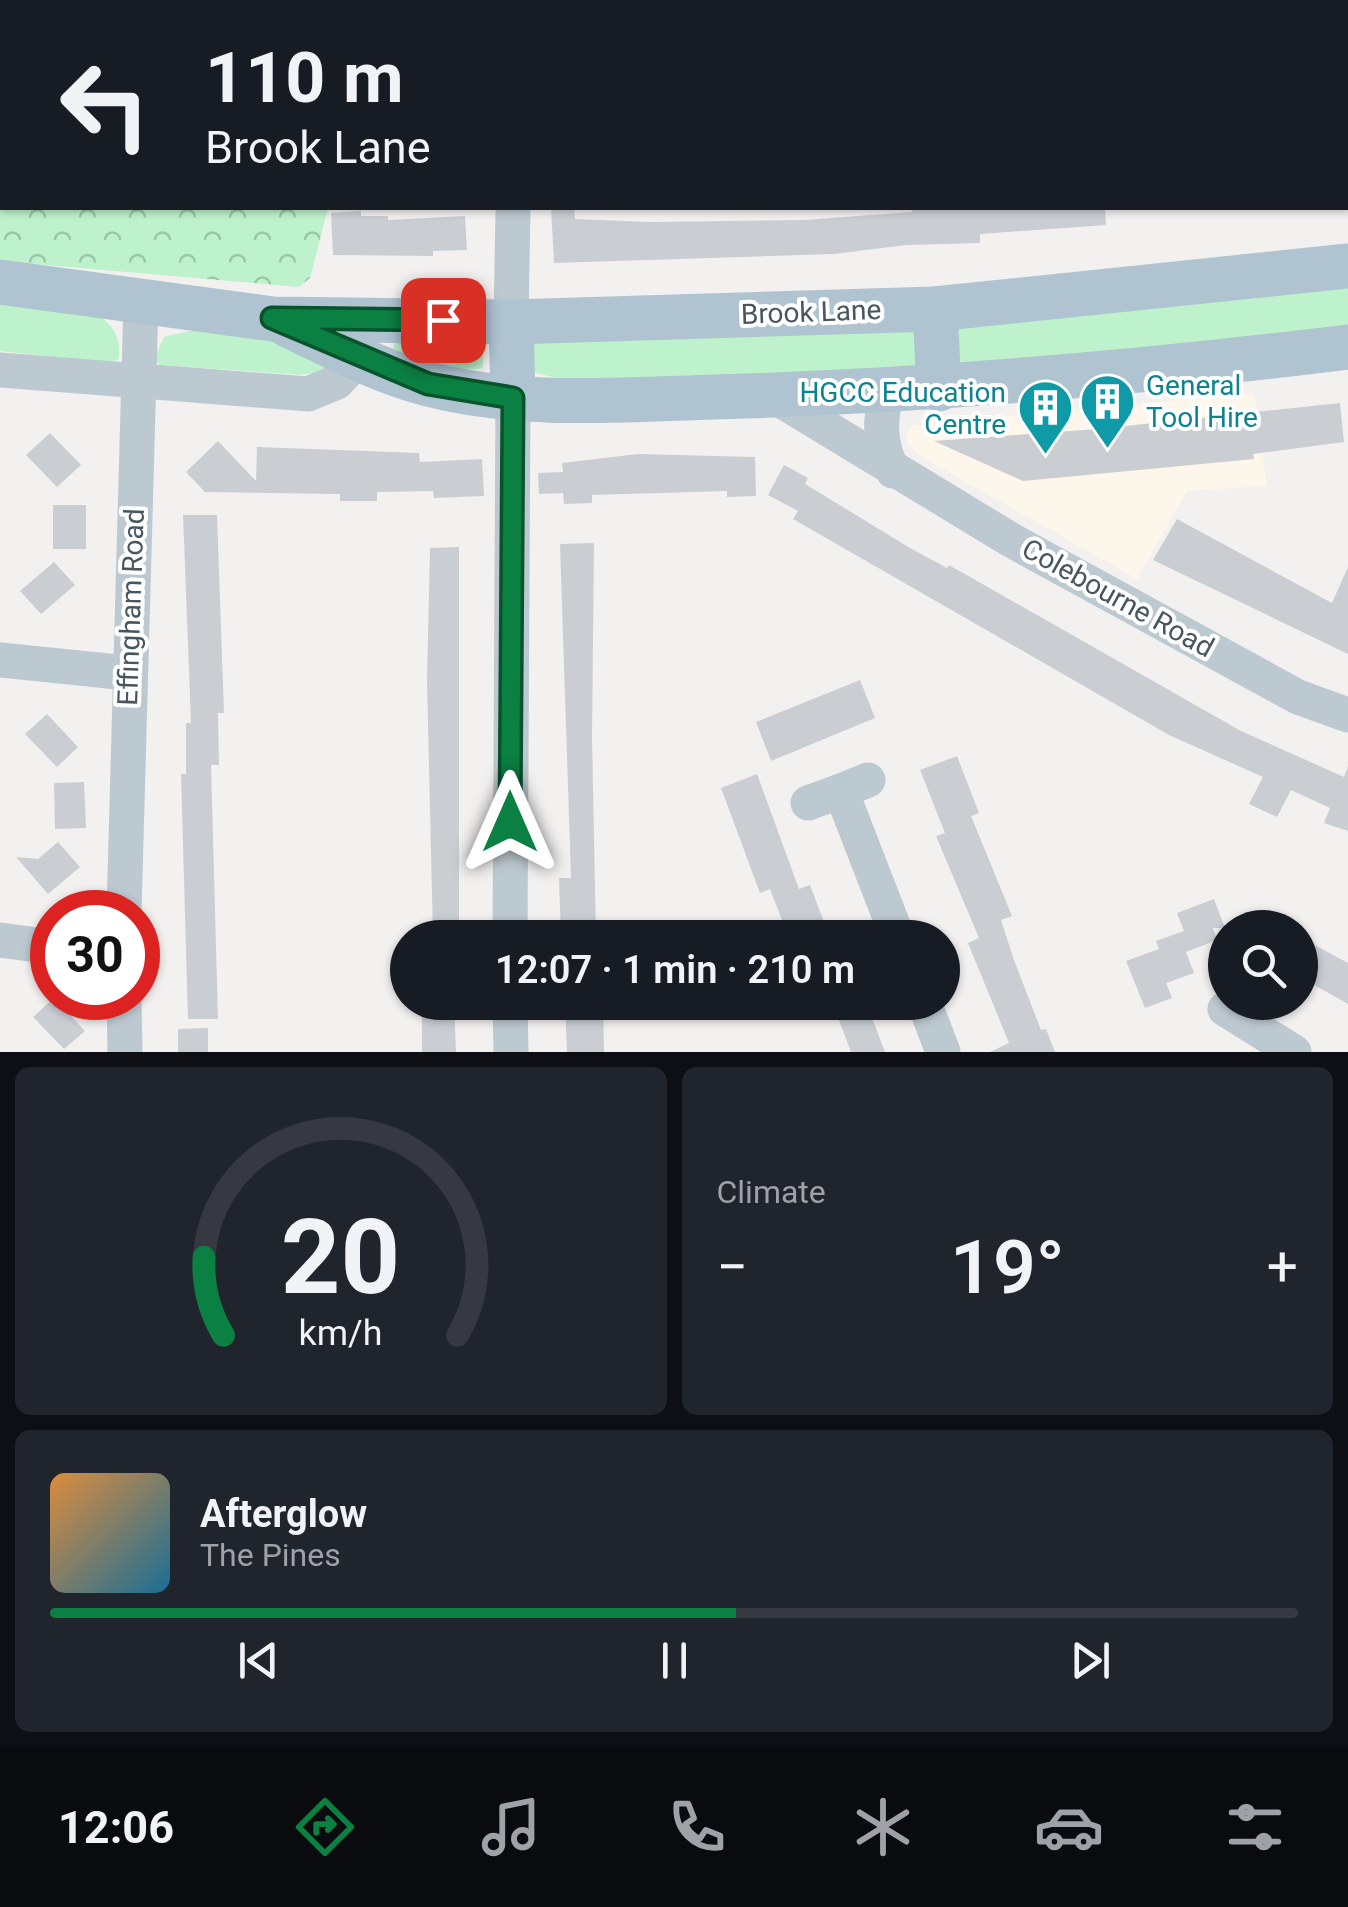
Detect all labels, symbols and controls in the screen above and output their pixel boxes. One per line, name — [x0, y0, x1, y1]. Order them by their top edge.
text: 110 m — [205, 37, 404, 119]
icon: left — [40, 40, 170, 170]
text: Brook Lane — [205, 121, 431, 174]
pin — [401, 278, 486, 363]
icon: arrive — [416, 293, 471, 348]
street label: Brook Lane — [740, 293, 882, 331]
place label: General Tool Hire — [1146, 369, 1258, 434]
building icon: General Tool Hire — [1077, 371, 1137, 450]
place label: HGCC Education Centre — [799, 376, 1006, 441]
building icon: HGCC Education Centre — [1015, 378, 1075, 457]
street label: Effingham Road — [111, 508, 151, 706]
street label: Colebourne Road — [1016, 532, 1220, 664]
position arrow — [458, 770, 562, 874]
speed limit sign: 30 — [30, 890, 160, 1020]
map controls — [1208, 910, 1318, 1020]
button: search — [1208, 910, 1318, 1020]
text: 12:07 · 1 min · 210 m — [495, 948, 855, 992]
text: Climate — [717, 1173, 826, 1211]
text: 20 — [281, 1197, 400, 1318]
text: 19° — [950, 1223, 1065, 1311]
text: − — [717, 1235, 748, 1299]
text: + — [1267, 1235, 1298, 1299]
text: km/h — [299, 1312, 383, 1354]
text: Afterglow — [200, 1492, 367, 1536]
text: The Pines — [200, 1536, 341, 1574]
icon: previous — [231, 1633, 286, 1688]
icon: pause — [647, 1633, 702, 1688]
icon: next — [1063, 1633, 1118, 1688]
icon: directions — [290, 1792, 360, 1862]
icon: music — [476, 1792, 546, 1862]
icon: phone — [662, 1792, 732, 1862]
icon: climate — [848, 1792, 918, 1862]
icon: car — [1034, 1792, 1104, 1862]
icon: filters — [1220, 1792, 1290, 1862]
text: 12:06 — [58, 1801, 174, 1854]

